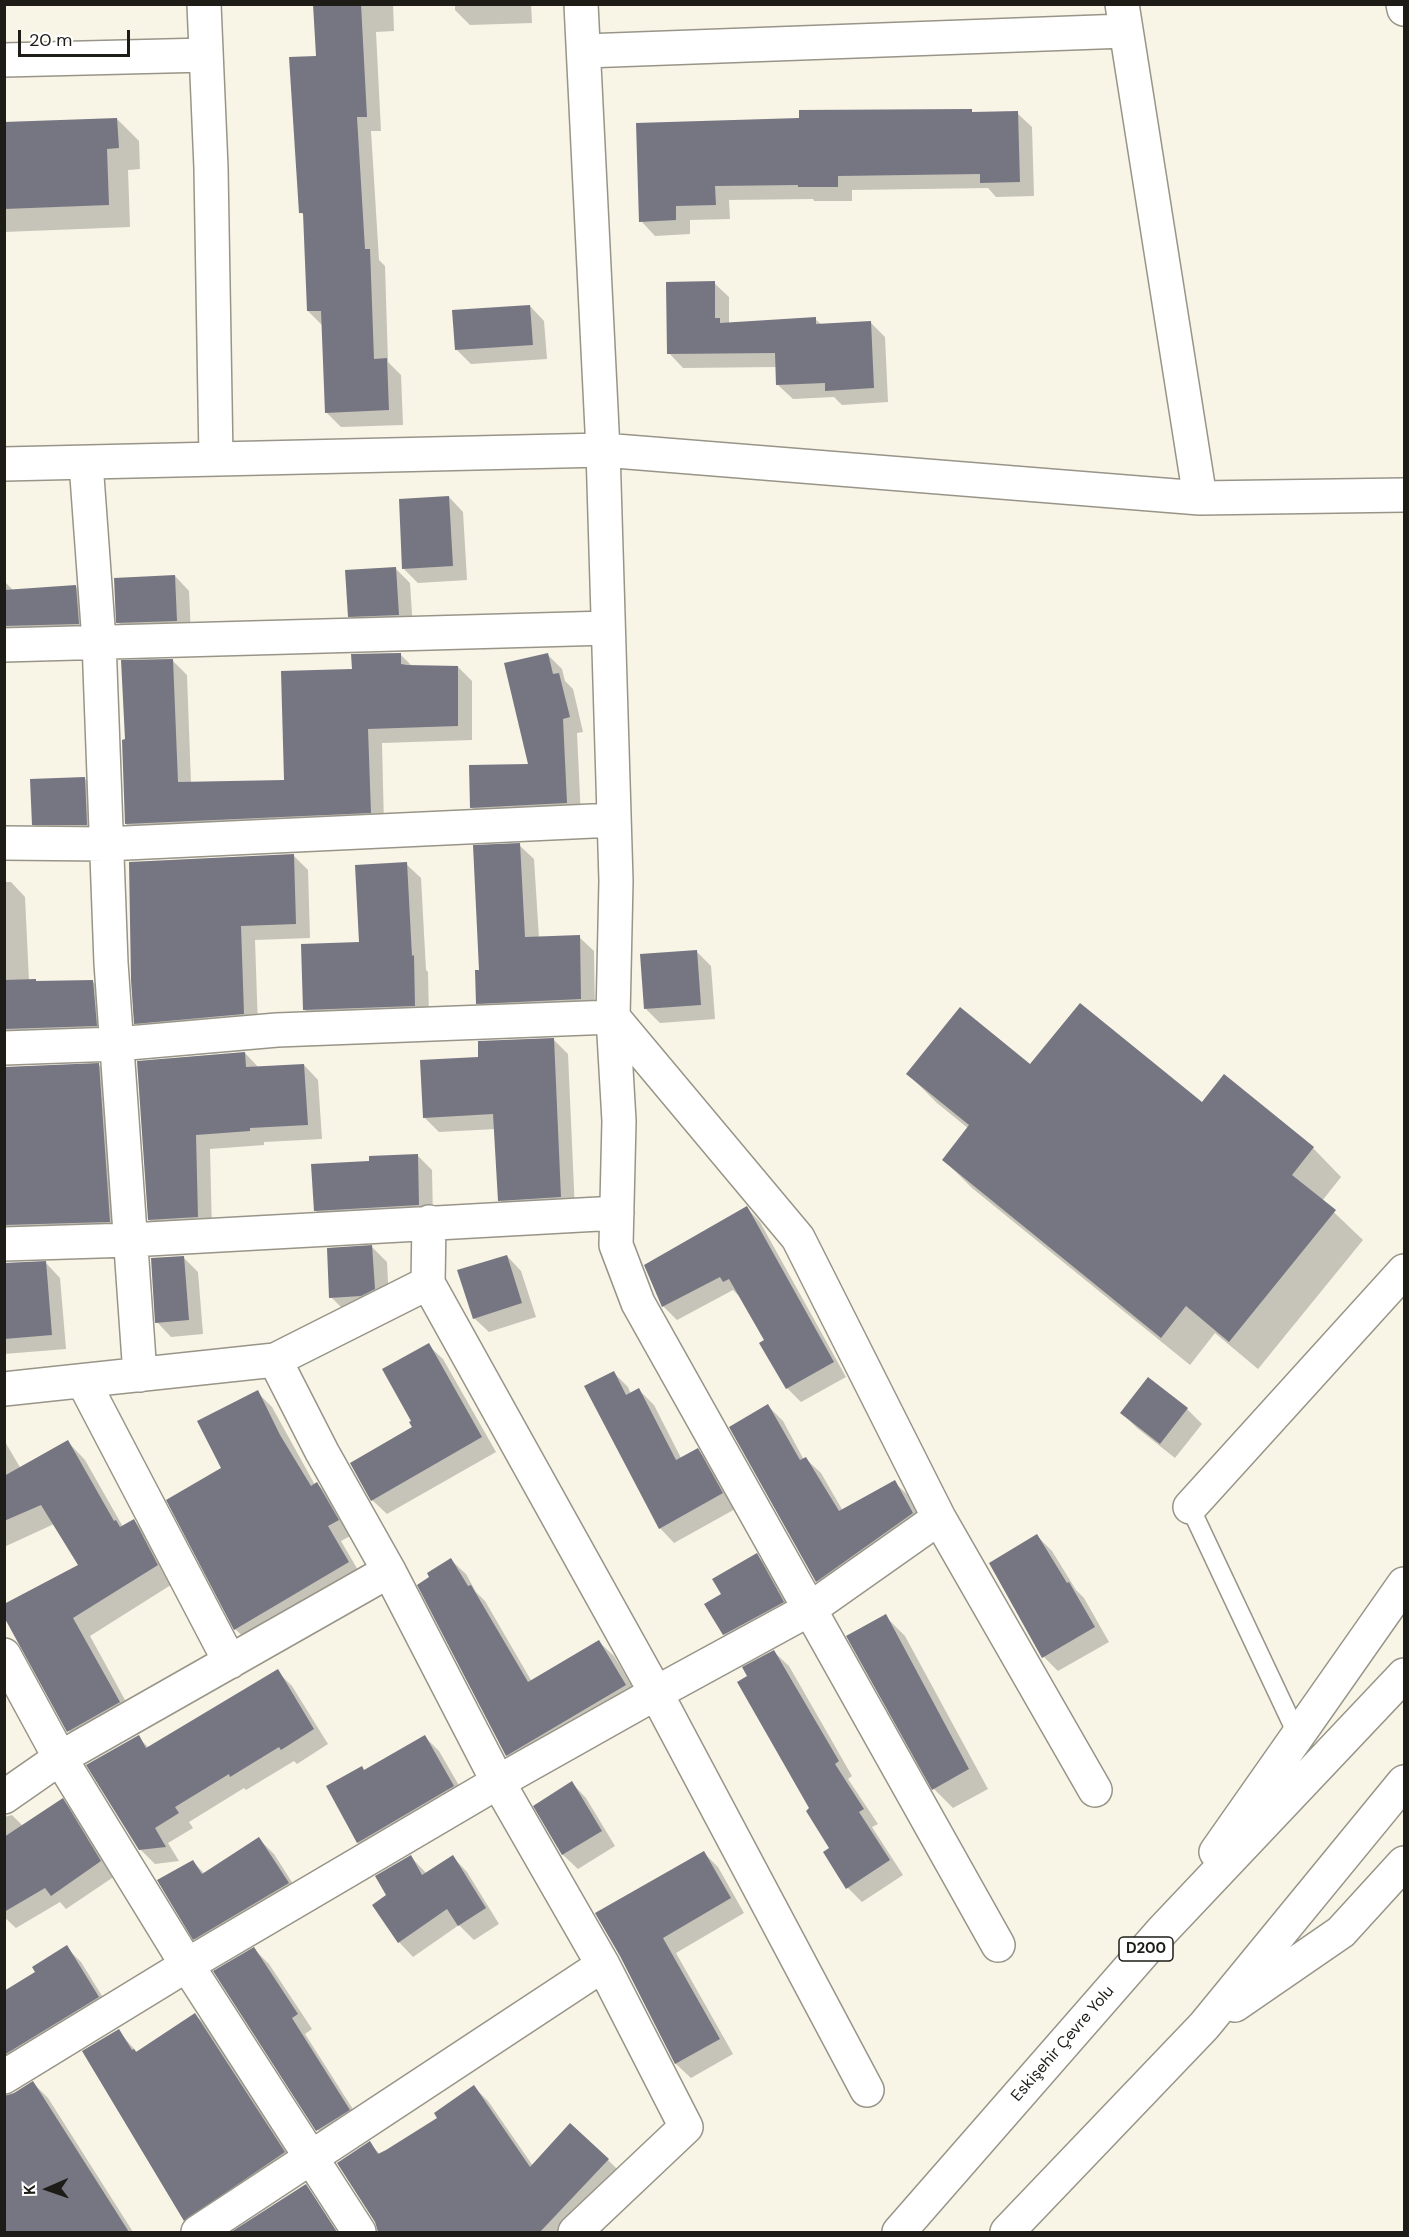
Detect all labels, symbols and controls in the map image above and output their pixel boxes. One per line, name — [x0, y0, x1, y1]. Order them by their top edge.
scale bar — [21, 18, 134, 56]
text: 20 m — [29, 28, 72, 52]
road number: D200 — [1119, 1937, 1173, 1961]
street label: Eskişehir Çevre Yolu — [1008, 1982, 1118, 2106]
north arrow — [18, 2159, 78, 2219]
text: K — [19, 2184, 40, 2195]

